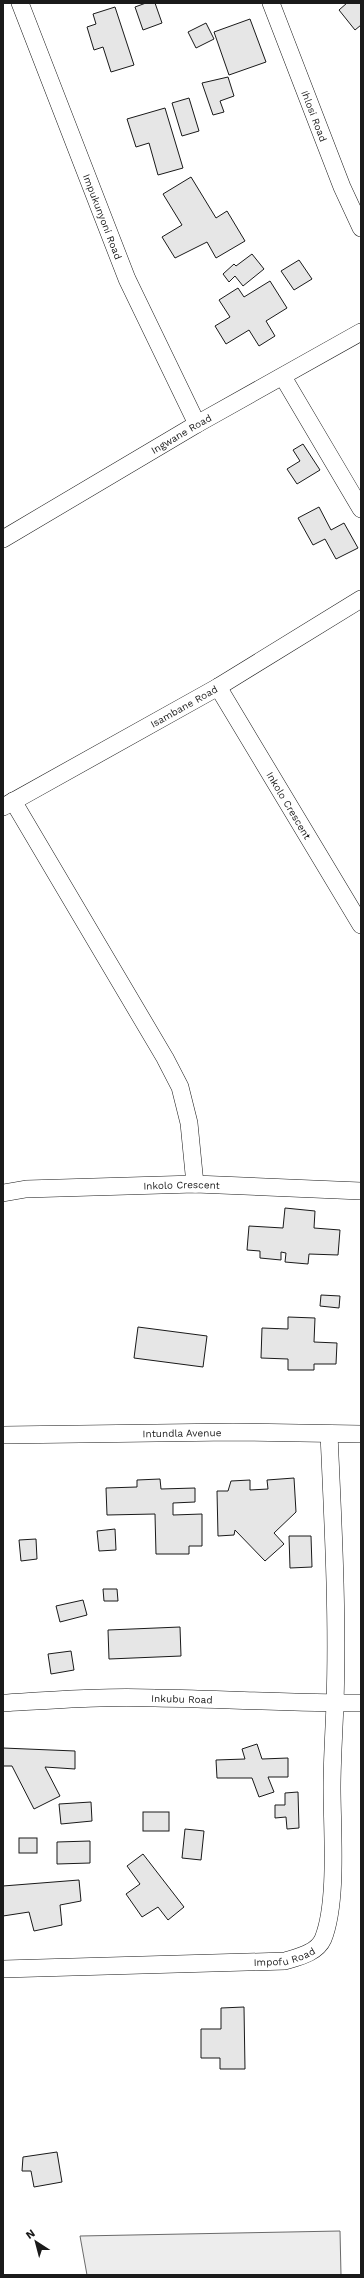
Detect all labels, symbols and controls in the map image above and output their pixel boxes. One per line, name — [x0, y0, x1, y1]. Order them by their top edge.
street label: Ihlosi Road — [299, 89, 329, 143]
street label: Impukunyoni Road — [81, 172, 124, 261]
street label: Ingwane Road — [149, 412, 213, 456]
street label: Isambane Road — [149, 683, 219, 730]
street label: Inkolo Crescent — [264, 770, 314, 842]
street label: Inkolo Crescent — [143, 1179, 221, 1192]
street label: Intundla Avenue — [143, 1427, 222, 1439]
street label: Inkubu Road — [151, 1693, 213, 1705]
street label: Impofu Road — [253, 1945, 317, 1968]
north arrow — [16, 2222, 56, 2262]
text: N — [23, 2227, 38, 2242]

